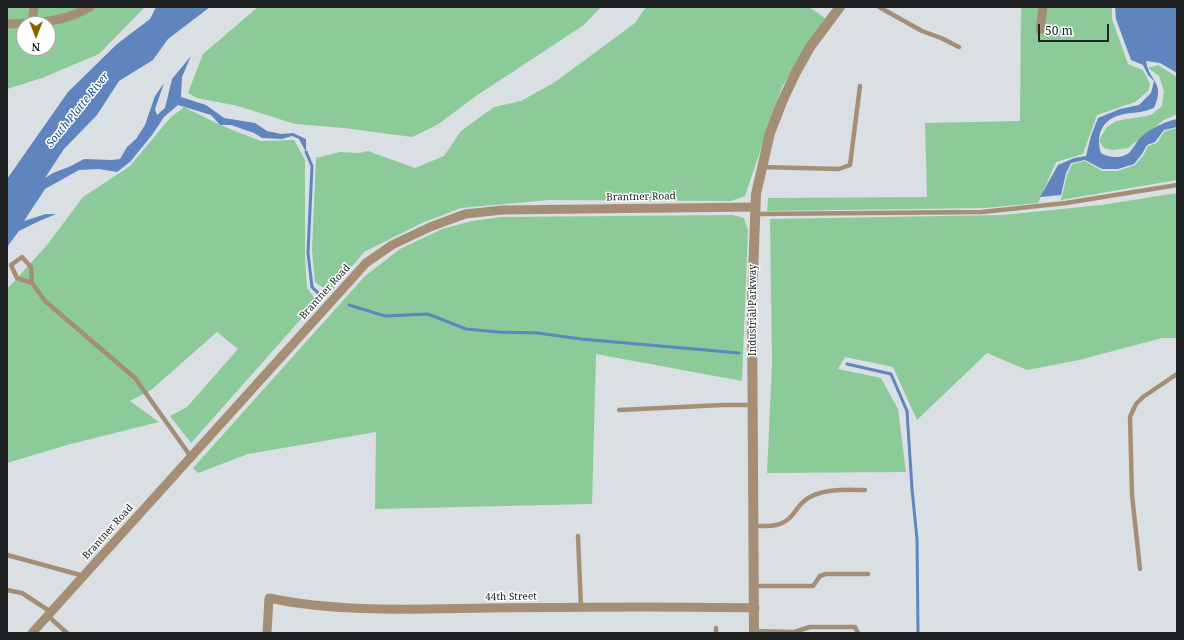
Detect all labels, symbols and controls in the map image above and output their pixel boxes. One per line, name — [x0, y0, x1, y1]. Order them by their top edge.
north arrow — [16, 16, 56, 56]
scale bar — [1040, 16, 1111, 42]
text: 50 m — [1045, 22, 1073, 39]
text: N — [32, 40, 40, 55]
water label: South Platte River — [44, 70, 112, 150]
street label: Brantner Road — [606, 190, 676, 204]
street label: Brantner Road — [297, 262, 353, 322]
street label: Industrial Parkway — [747, 264, 759, 356]
street label: Brantner Road — [80, 502, 136, 562]
street label: 44th Street — [485, 591, 537, 603]

